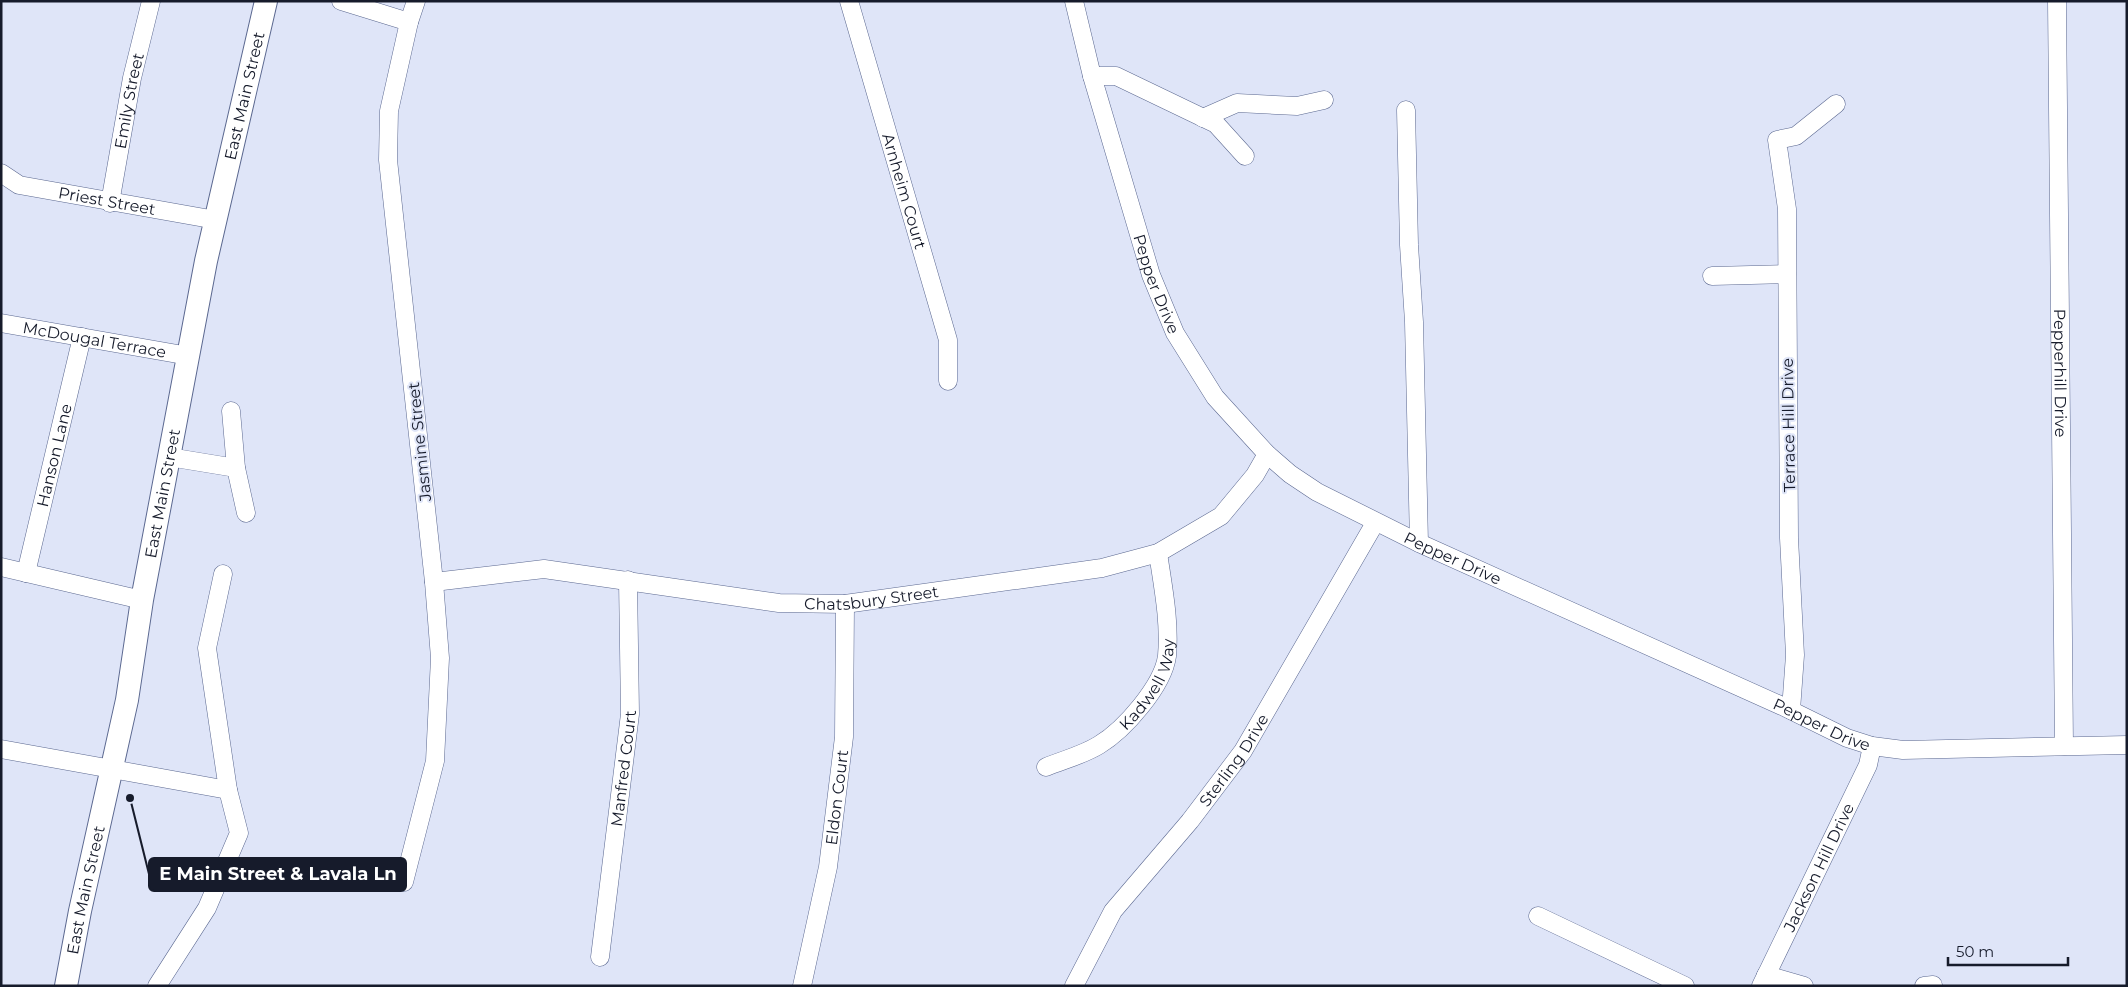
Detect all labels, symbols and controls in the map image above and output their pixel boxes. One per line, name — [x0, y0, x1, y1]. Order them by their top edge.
street label: East Main Street — [221, 30, 269, 162]
street label: Emily Street — [111, 50, 148, 150]
street label: Arnheim Court — [878, 131, 930, 252]
street label: Priest Street — [57, 183, 157, 219]
street label: Pepper Drive — [1129, 232, 1183, 337]
street label: Pepperhill Drive — [2050, 309, 2070, 437]
street label: McDougal Terrace — [21, 318, 168, 362]
street label: Terrace Hill Drive — [1778, 358, 1799, 492]
street label: Jasmine Street — [404, 381, 435, 503]
street label: Hanson Lane — [33, 402, 76, 509]
street label: East Main Street — [141, 427, 184, 560]
street label: Pepper Drive — [1401, 528, 1504, 589]
street label: Chatsbury Street — [804, 582, 940, 614]
street label: Kadwell Way — [1115, 638, 1178, 734]
street label: Pepper Drive — [1770, 694, 1873, 755]
street label: Manfred Court — [607, 710, 640, 828]
street label: Sterling Drive — [1195, 711, 1272, 811]
street label: Eldon Court — [822, 748, 852, 846]
street label: Jackson Hill Drive — [1779, 800, 1858, 936]
street label: East Main Street — [63, 823, 109, 956]
callout: E Main Street & Lavala Ln — [149, 858, 406, 891]
text: E Main Street & Lavala Ln — [159, 863, 397, 885]
scale bar — [1948, 934, 2068, 966]
text: 50 m — [1956, 942, 1994, 961]

